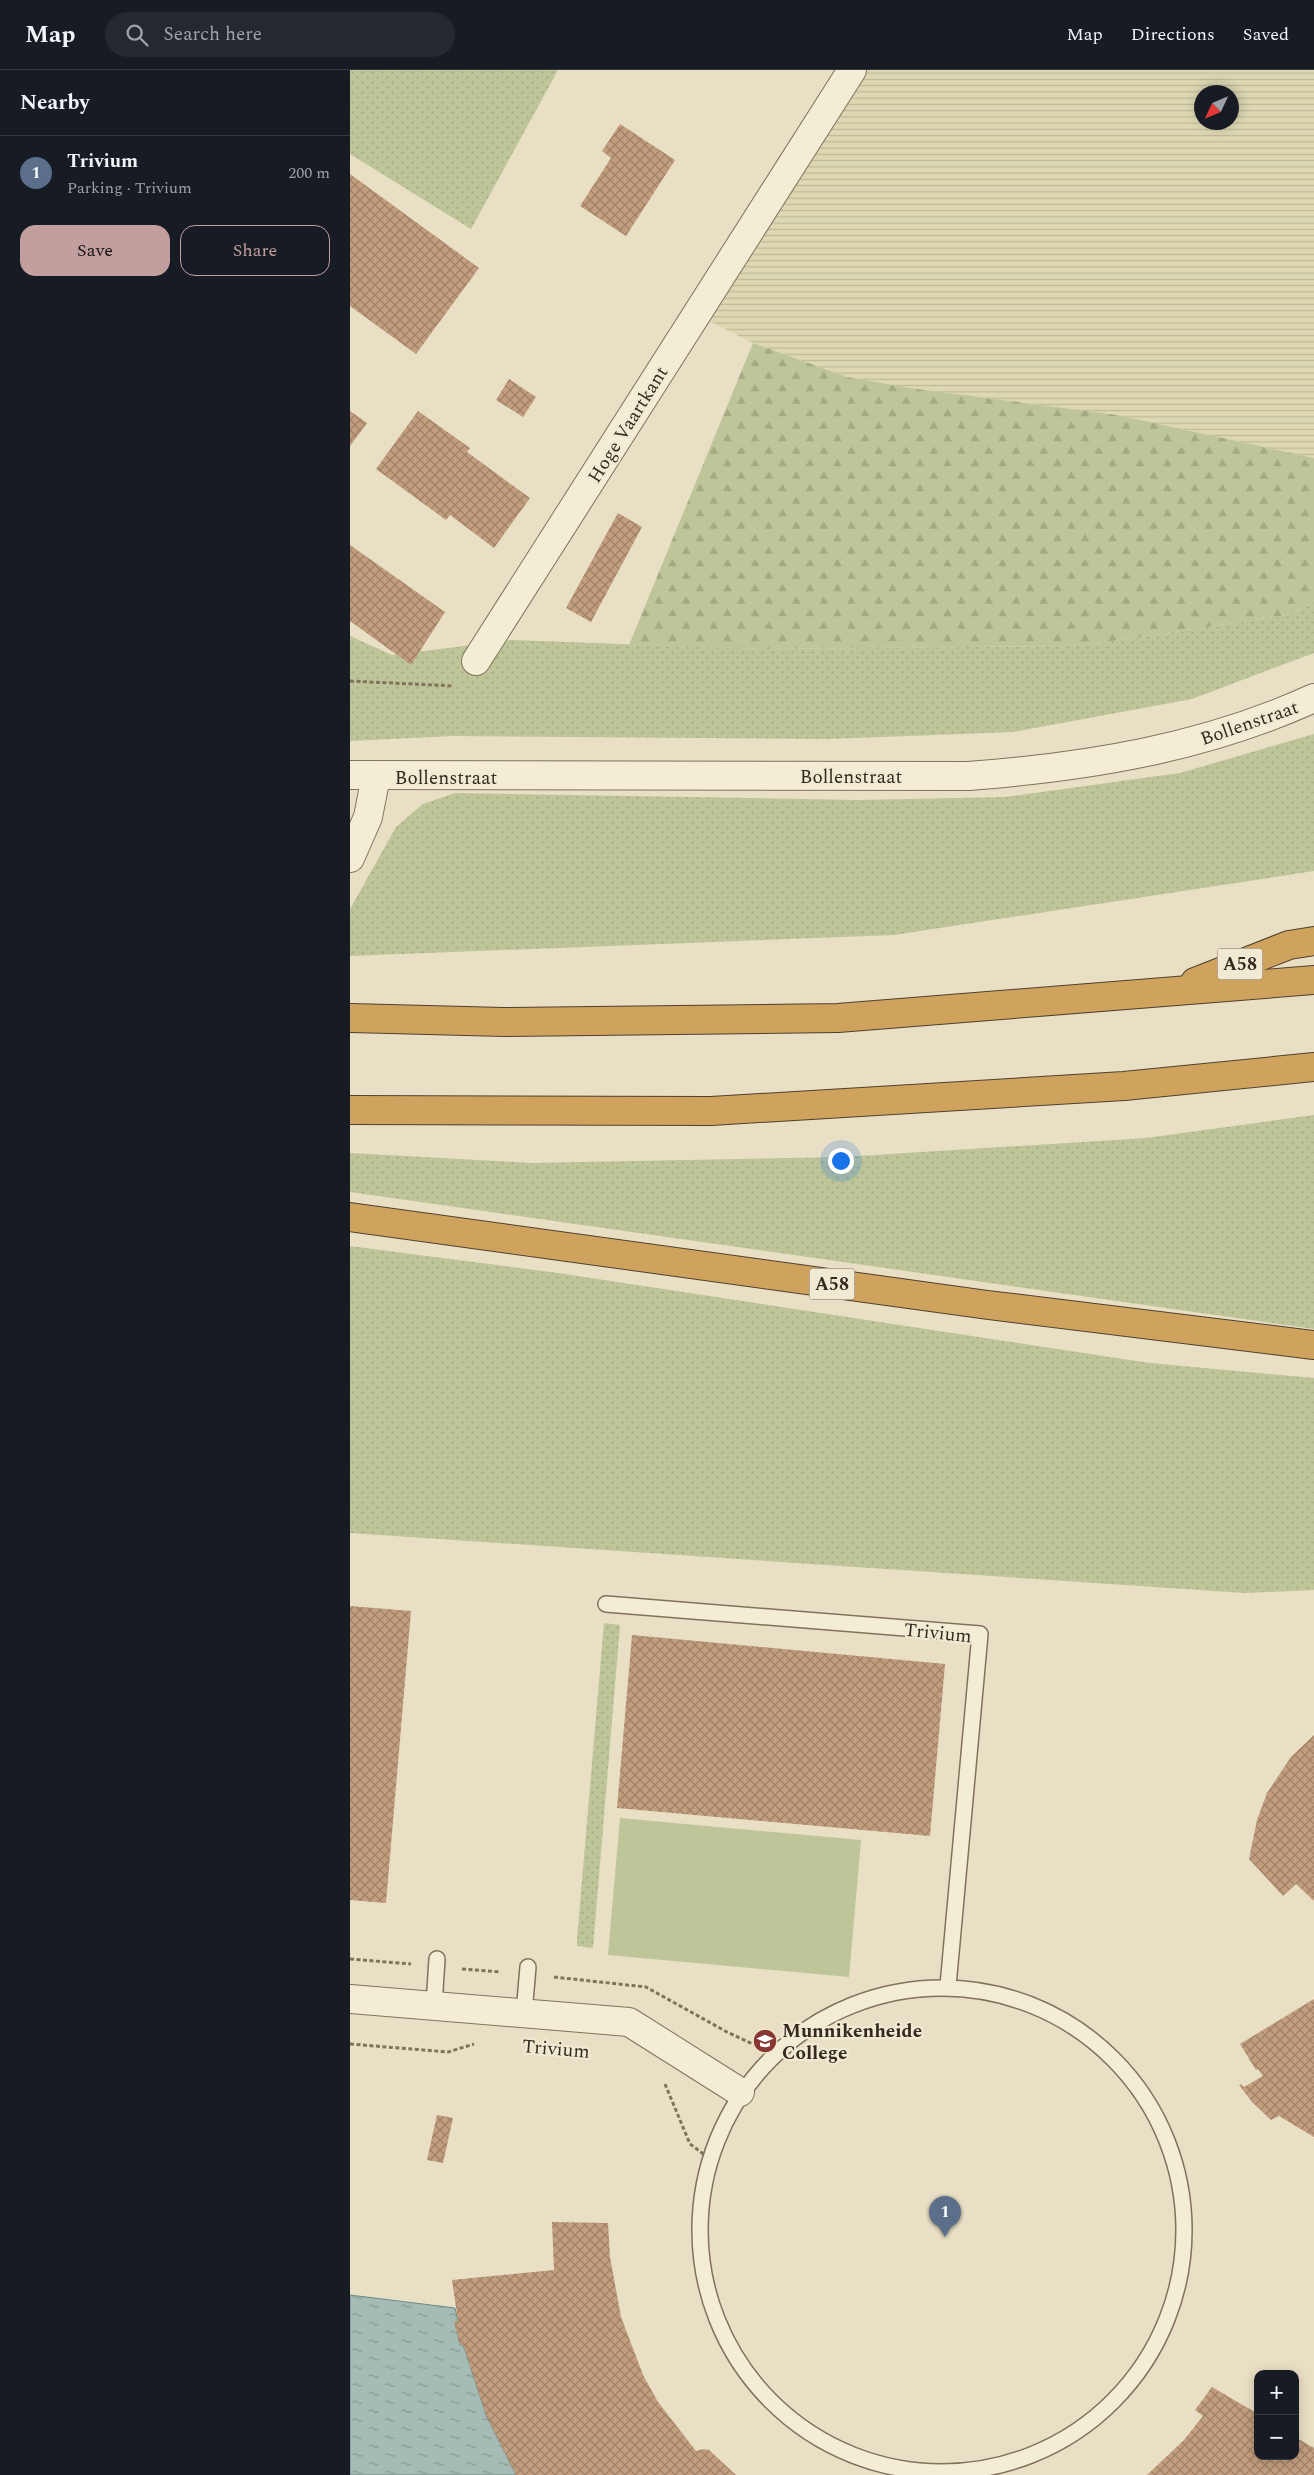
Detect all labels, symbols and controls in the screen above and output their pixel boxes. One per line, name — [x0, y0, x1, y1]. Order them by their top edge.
search box — [105, 12, 455, 57]
text: Map — [25, 17, 75, 53]
text: Search here — [163, 20, 262, 49]
icon: search — [123, 21, 151, 49]
text: Map — [1067, 21, 1103, 48]
text: Directions — [1131, 21, 1215, 48]
text: Saved — [1243, 21, 1289, 48]
north arrow — [1194, 85, 1239, 130]
text: Nearby — [20, 87, 90, 119]
text: Trivium — [67, 147, 138, 176]
text: 1 — [32, 161, 40, 185]
text: 200 m — [288, 161, 330, 185]
text: Parking · Trivium — [67, 176, 192, 200]
button: Save — [20, 225, 170, 276]
button: Share — [180, 225, 330, 276]
street label: Hoge Vaartkant — [581, 360, 676, 489]
street label: Bollenstraat — [1196, 693, 1303, 754]
street label: Bollenstraat — [800, 763, 902, 792]
street label: Bollenstraat — [395, 764, 497, 793]
road number: A58 — [1218, 949, 1262, 980]
your location — [828, 1148, 854, 1174]
road number: A58 — [810, 1268, 854, 1300]
street label: Trivium — [903, 1616, 973, 1651]
place label: Munnikenheide College — [782, 2017, 922, 2068]
school or university icon: Munnikenheide College — [752, 2028, 778, 2054]
street label: Trivium — [521, 2032, 591, 2067]
pin: 1 — [929, 2196, 961, 2237]
map controls — [1254, 2370, 1299, 2460]
button: + — [1254, 2370, 1299, 2415]
button: − — [1254, 2415, 1299, 2460]

